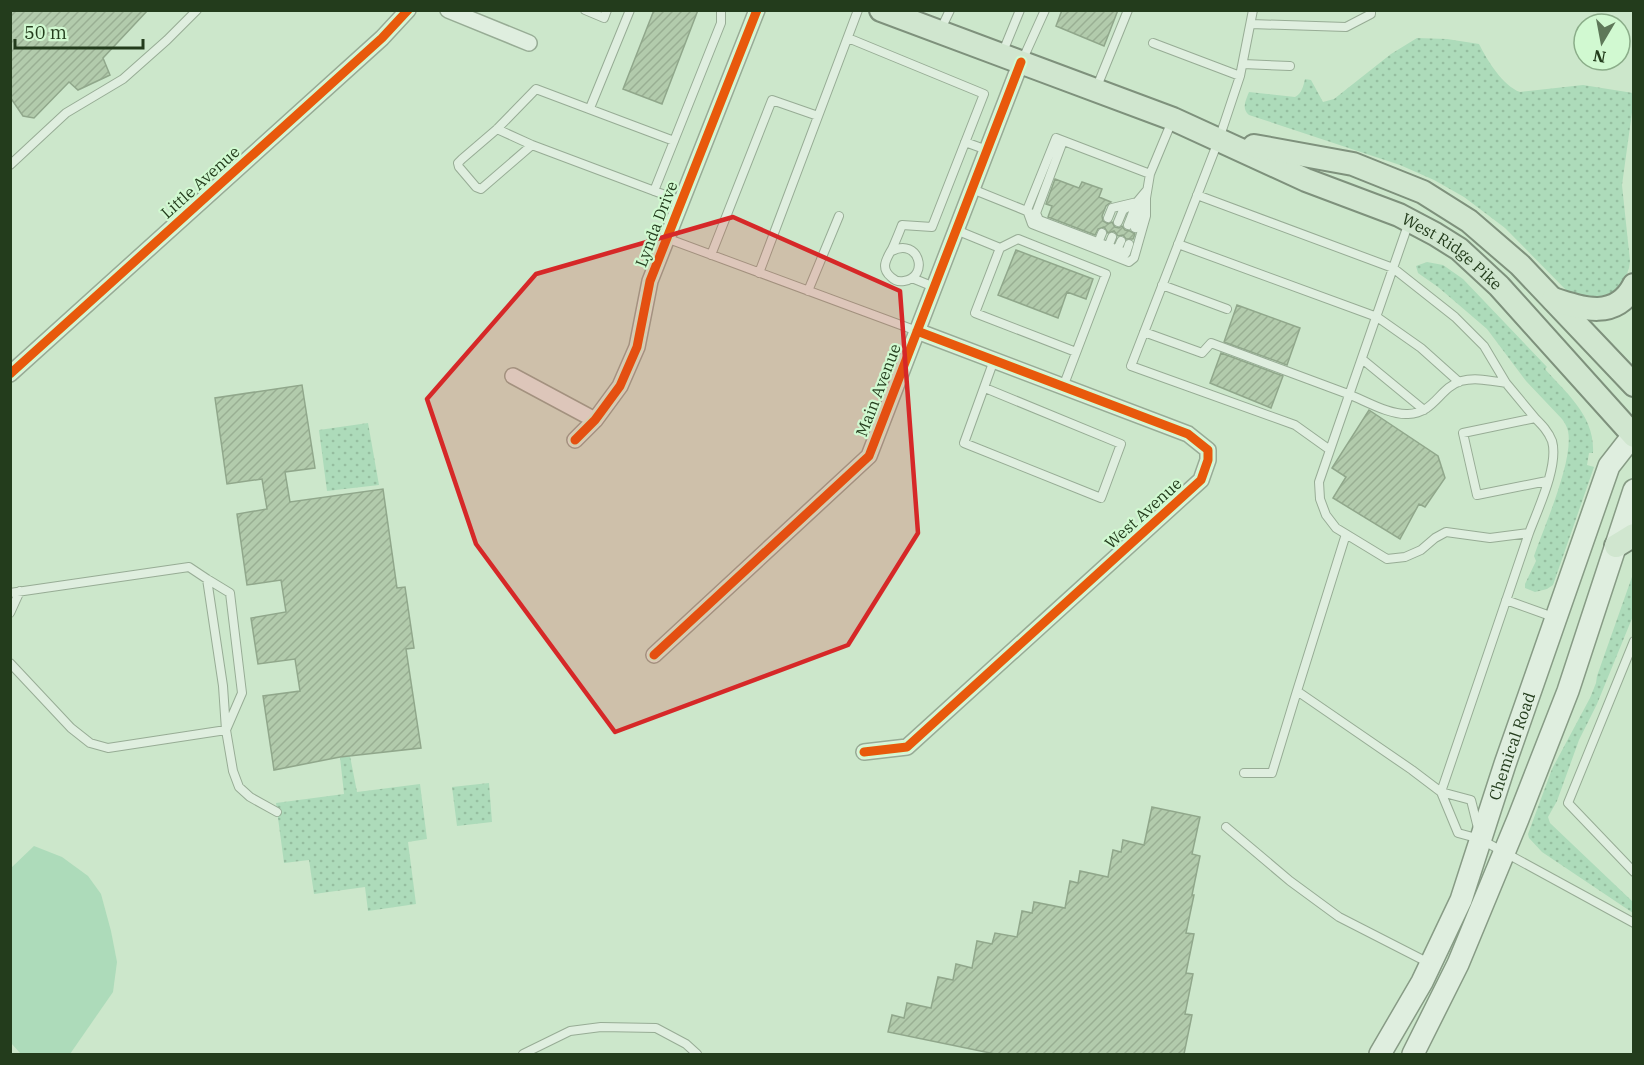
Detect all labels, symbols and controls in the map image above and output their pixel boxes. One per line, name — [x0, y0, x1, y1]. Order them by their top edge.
scale bar — [15, 12, 142, 50]
north arrow — [1572, 12, 1632, 72]
text: 50 m — [24, 21, 67, 44]
text: N — [1591, 46, 1607, 68]
street label: Little Avenue — [157, 141, 243, 223]
street label: Lynda Drive — [630, 178, 682, 270]
street label: West Ridge Pike — [1399, 208, 1506, 294]
street label: Main Avenue — [851, 341, 905, 439]
street label: West Avenue — [1100, 473, 1186, 553]
street label: Chemical Road — [1484, 689, 1539, 803]

